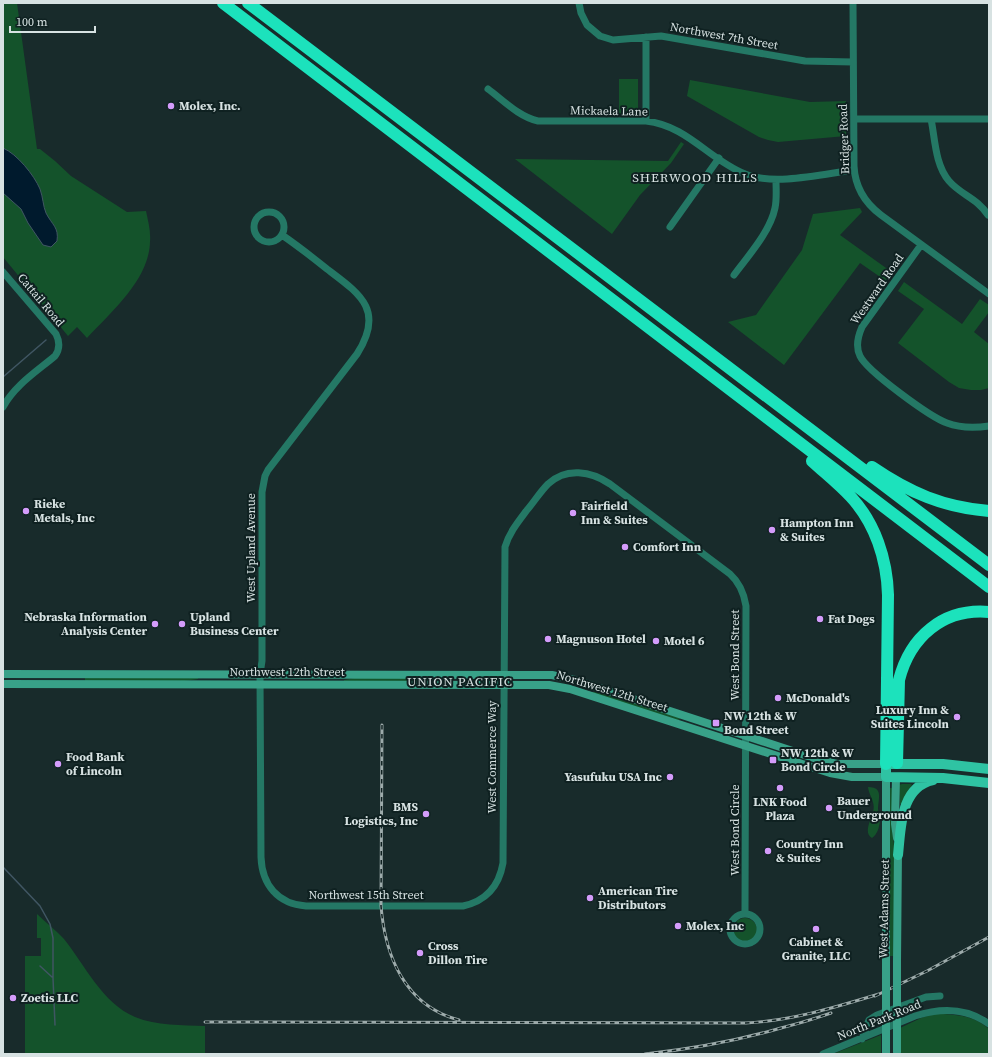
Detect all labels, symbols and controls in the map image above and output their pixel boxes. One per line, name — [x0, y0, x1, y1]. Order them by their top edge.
scale bar — [10, 8, 95, 34]
text: 100 m — [16, 14, 48, 30]
street label: Northwest 7th Street — [669, 19, 779, 53]
place label: Molex, Inc. — [179, 98, 241, 114]
marker: Molex, Inc. — [166, 101, 176, 111]
street label: Mickaela Lane — [570, 102, 648, 120]
street label: Bridger Road — [835, 103, 853, 174]
district label: SHERWOOD HILLS — [632, 169, 758, 186]
street label: Westward Road — [847, 250, 907, 328]
street label: Cattail Road — [14, 270, 68, 330]
street label: West Upland Avenue — [243, 493, 259, 603]
place label: Rieke Metals, Inc — [34, 496, 95, 526]
place label: Fairfield Inn & Suites — [581, 498, 648, 528]
marker: Rieke Metals, Inc — [21, 506, 31, 516]
marker: Fairfield Inn & Suites — [568, 508, 578, 518]
place label: Hampton Inn & Suites — [780, 515, 854, 545]
marker: Hampton Inn & Suites — [767, 525, 777, 535]
place label: Comfort Inn — [633, 539, 702, 555]
marker: Comfort Inn — [620, 542, 630, 552]
place label: Nebraska Information Analysis Center — [24, 609, 148, 639]
place label: Upland Business Center — [190, 609, 279, 639]
street label: West Bond Street — [727, 610, 743, 700]
place label: Fat Dogs — [828, 611, 875, 627]
marker: Fat Dogs — [815, 614, 825, 624]
marker: Nebraska Information Analysis Center — [150, 619, 160, 629]
marker: Upland Business Center — [177, 619, 187, 629]
place label: Magnuson Hotel — [556, 631, 646, 647]
place label: Motel 6 — [664, 633, 705, 649]
marker: Magnuson Hotel — [543, 634, 553, 644]
marker: Motel 6 — [651, 636, 661, 646]
street label: Northwest 12th Street — [229, 664, 345, 680]
street label: Northwest 12th Street — [555, 667, 670, 716]
district label: UNION PACIFIC — [407, 673, 513, 690]
place label: McDonald's — [786, 690, 850, 706]
marker: McDonald's — [773, 693, 783, 703]
street label: West Commerce Way — [484, 700, 500, 813]
place label: Luxury Inn & Suites Lincoln — [871, 702, 950, 732]
place label: NW 12th & W Bond Street — [724, 708, 797, 738]
marker: Luxury Inn & Suites Lincoln — [952, 712, 962, 722]
marker: NW 12th & W Bond Street — [711, 718, 721, 728]
place label: NW 12th & W Bond Circle — [781, 745, 854, 775]
place label: Food Bank of Lincoln — [66, 749, 125, 779]
marker: NW 12th & W Bond Circle — [768, 755, 778, 765]
marker: Food Bank of Lincoln — [53, 759, 63, 769]
place label: Yasufuku USA Inc — [564, 769, 662, 785]
marker: Yasufuku USA Inc — [665, 772, 675, 782]
marker: LNK Food Plaza — [775, 783, 785, 793]
street label: West Bond Circle — [727, 784, 743, 876]
place label: Bauer Underground — [837, 793, 912, 823]
place label: LNK Food Plaza — [753, 794, 807, 824]
place label: BMS Logistics, Inc — [345, 799, 419, 829]
marker: Bauer Underground — [824, 803, 834, 813]
marker: BMS Logistics, Inc — [421, 809, 431, 819]
place label: Country Inn & Suites — [776, 836, 844, 866]
marker: Country Inn & Suites — [763, 846, 773, 856]
street label: West Adams Street — [875, 859, 893, 959]
place label: American Tire Distributors — [598, 883, 678, 913]
street label: Northwest 15th Street — [308, 887, 424, 903]
marker: American Tire Distributors — [585, 893, 595, 903]
place label: Molex, Inc — [686, 918, 744, 934]
marker: Molex, Inc — [673, 921, 683, 931]
marker: Cabinet & Granite, LLC — [811, 924, 821, 934]
place label: Cabinet & Granite, LLC — [782, 934, 851, 964]
place label: Cross Dillon Tire — [428, 938, 488, 968]
marker: Cross Dillon Tire — [415, 948, 425, 958]
place label: Zoetis LLC — [21, 990, 79, 1006]
marker: Zoetis LLC — [8, 993, 18, 1003]
street label: North Park Road — [835, 996, 923, 1044]

